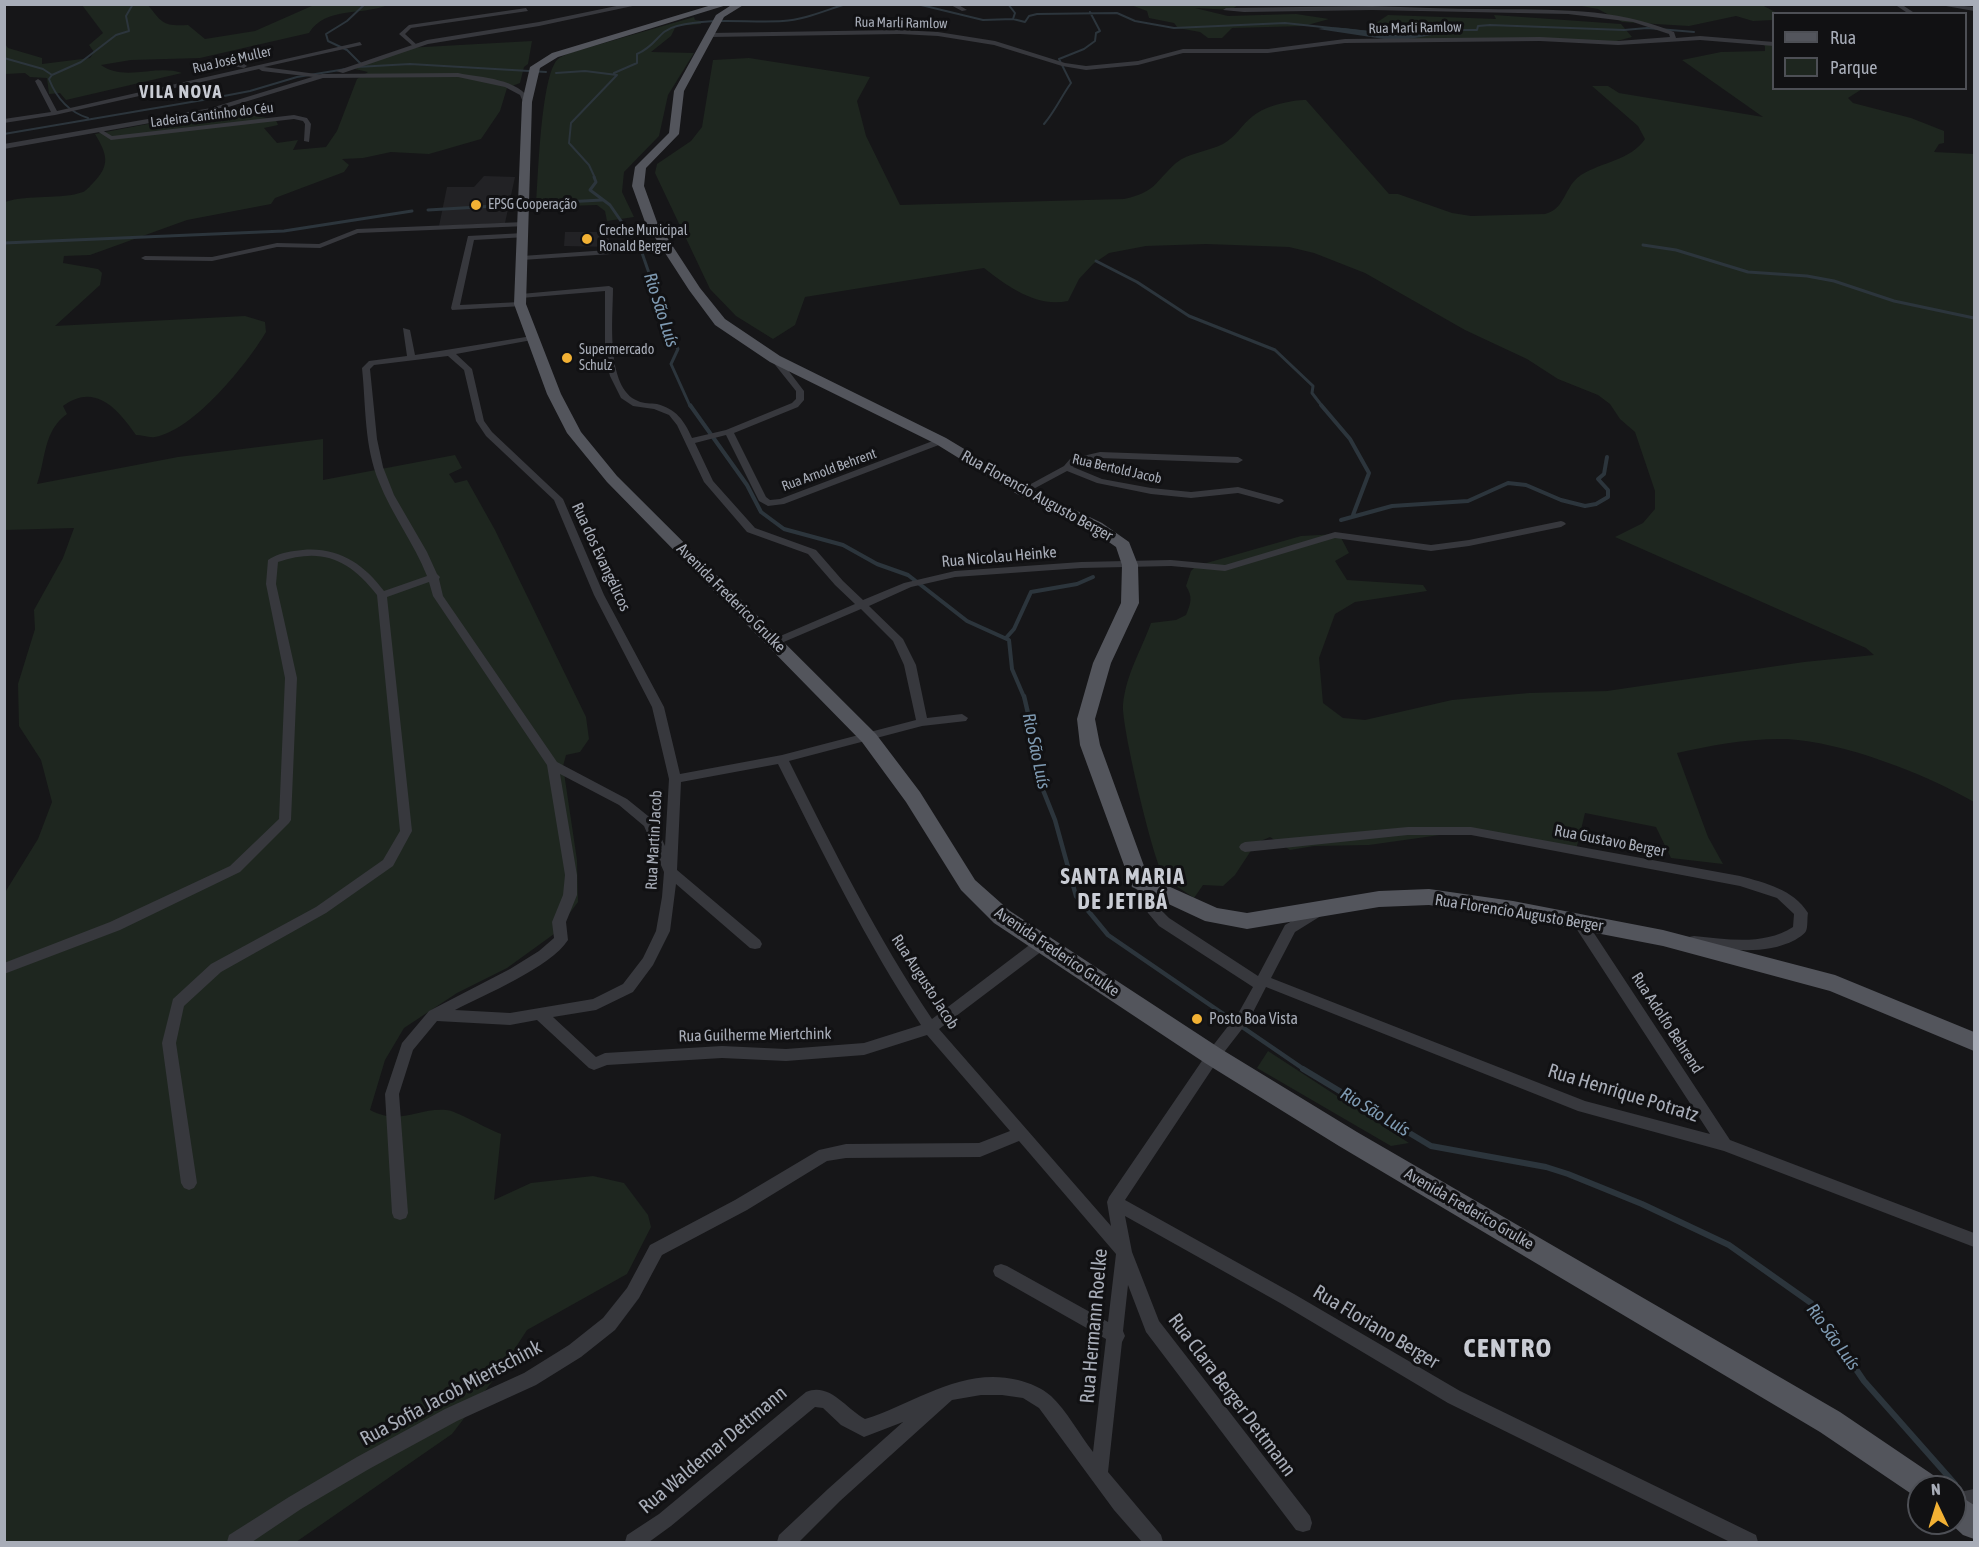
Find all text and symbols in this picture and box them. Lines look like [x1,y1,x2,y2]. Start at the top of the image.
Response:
legend [1772,12,1967,90]
street label: Rua Marli Ramlow [854,14,948,32]
street label: Rua Marli Ramlow [1368,19,1462,37]
text: Rua [1830,27,1856,48]
street label: Rua José Muller [191,43,273,77]
text: Parque [1830,57,1878,78]
district label: VILA NOVA [139,81,223,103]
street label: Ladeira Cantinho do Céu [149,99,275,131]
place label: EPSG Cooperação [488,197,577,213]
marker: EPSG Cooperação [469,198,483,212]
place label: Creche Municipal Ronald Berger [599,223,687,256]
marker: Creche Municipal Ronald Berger [580,232,594,246]
water label: Rio São Luís [639,270,683,350]
place label: Supermercado Schulz [579,342,654,374]
marker: Supermercado Schulz [560,351,574,365]
street label: Rua Arnold Behrent [779,445,879,495]
street label: Rua Florencio Augusto Berger [958,446,1116,546]
street label: Rua Bertold Jacob [1071,451,1163,487]
street label: Rua dos Evangélicos [567,500,635,614]
street label: Avenida Frederico Grulke [673,540,789,656]
street label: Rua Nicolau Heinke [941,542,1057,572]
water label: Rio São Luís [1017,711,1055,791]
street label: Rua Martin Jacob [642,790,666,890]
street label: Rua Gustavo Berger [1553,821,1667,861]
district label: SANTA MARIA DE JETIBÁ [1061,864,1185,915]
street label: Rua Florencio Augusto Berger [1434,890,1604,936]
street label: Avenida Frederico Grulke [991,903,1123,1001]
street label: Rua Augusto Jacob [887,931,963,1033]
street label: Rua Adolfo Behrend [1627,969,1707,1077]
place label: Posto Boa Vista [1209,1009,1298,1029]
marker: Posto Boa Vista [1190,1012,1204,1026]
street label: Rua Guilherme Miertchink [678,1024,832,1046]
street label: Rua Henrique Potratz [1545,1059,1701,1127]
water label: Rio São Luís [1336,1083,1414,1141]
street label: Avenida Frederico Grulke [1401,1164,1537,1254]
street label: Rua Hermann Roelke [1075,1248,1113,1404]
street label: Rua Floriano Berger [1309,1280,1443,1374]
water label: Rio São Luís [1802,1299,1864,1375]
street label: Rua Clara Berger Dettmann [1163,1309,1301,1481]
district label: CENTRO [1463,1332,1553,1364]
street label: Rua Sofia Jacob Miertschink [356,1335,546,1451]
street label: Rua Waldemar Dettmann [634,1381,792,1519]
north arrow [1907,1475,1967,1535]
text: N [1931,1480,1941,1498]

